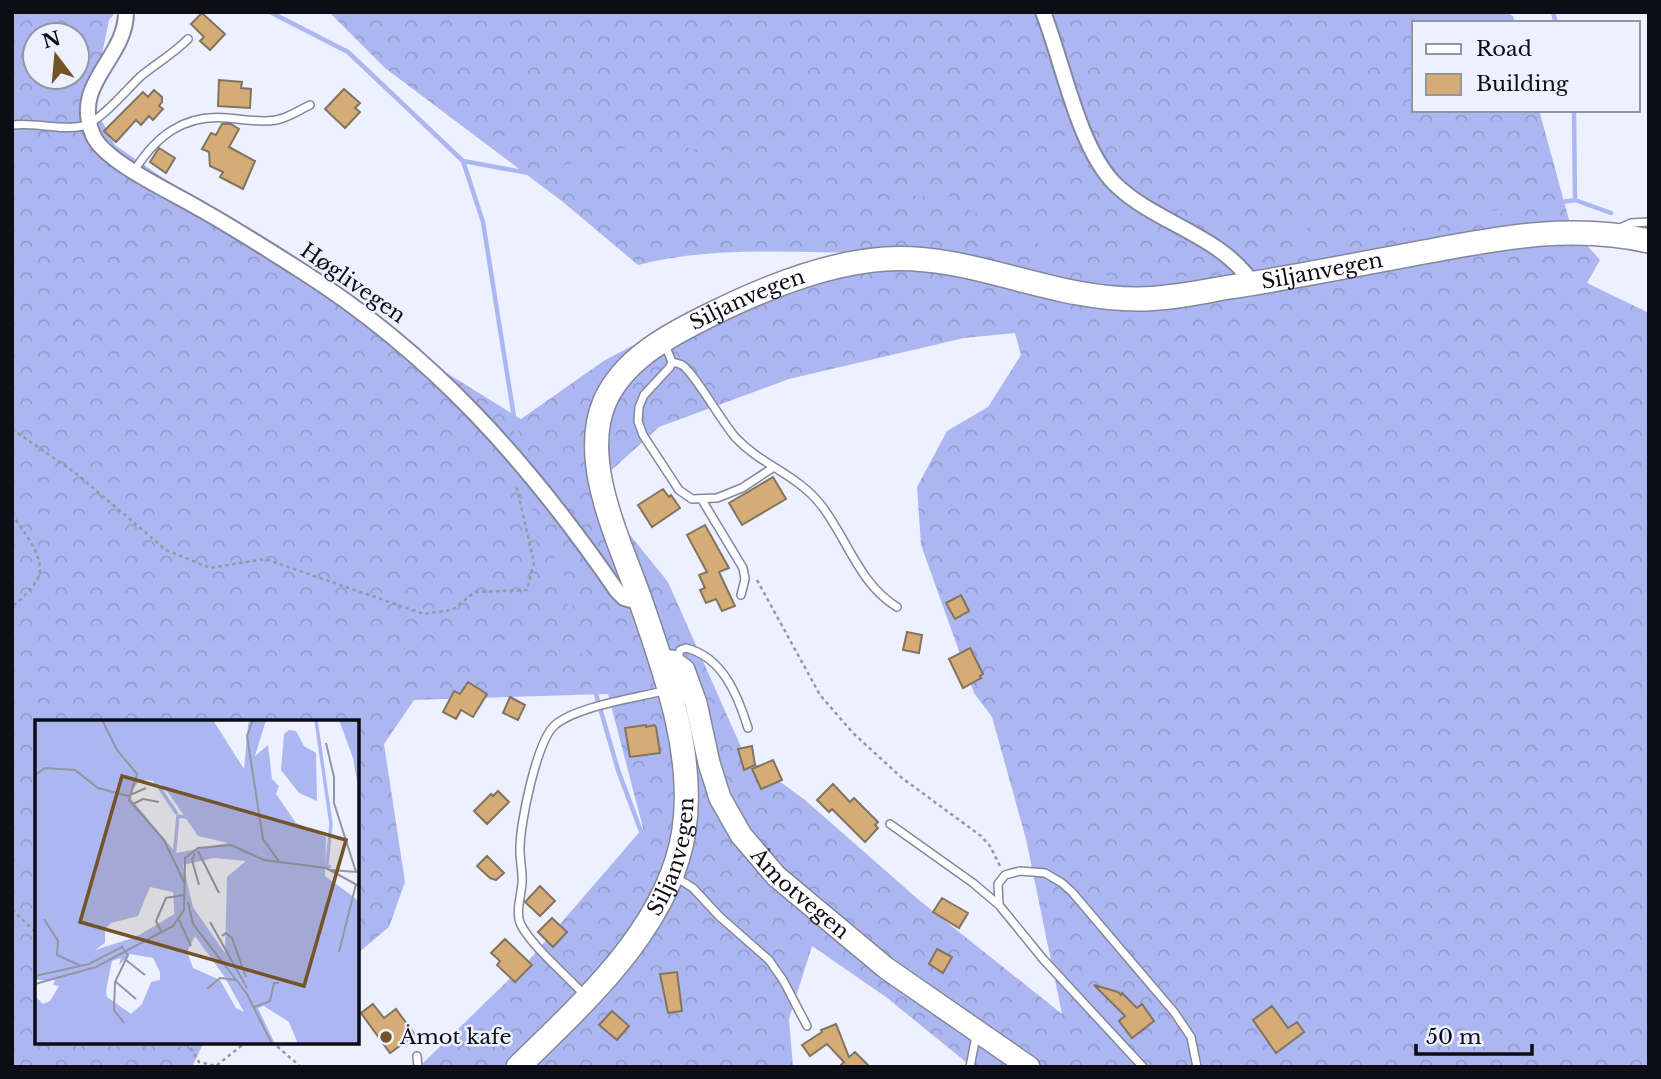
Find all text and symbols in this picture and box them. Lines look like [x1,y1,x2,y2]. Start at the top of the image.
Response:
north arrow [21,21,91,91]
legend [1412,21,1640,112]
text: N [40,27,63,54]
text: Road [1476,36,1532,62]
text: Building [1476,71,1569,97]
street label: Høglivegen [295,237,411,329]
street label: Siljanvegen [1259,247,1385,295]
street label: Siljanvegen [685,263,808,336]
inset map [35,720,359,1044]
street label: Siljanvegen [642,797,699,920]
street label: Åmotvegen [744,842,854,945]
scale bar [1416,1012,1532,1056]
place label: Åmot kafe [399,1024,511,1050]
text: 50 m [1426,1024,1482,1050]
marker: Åmot kafe [378,1029,394,1045]

